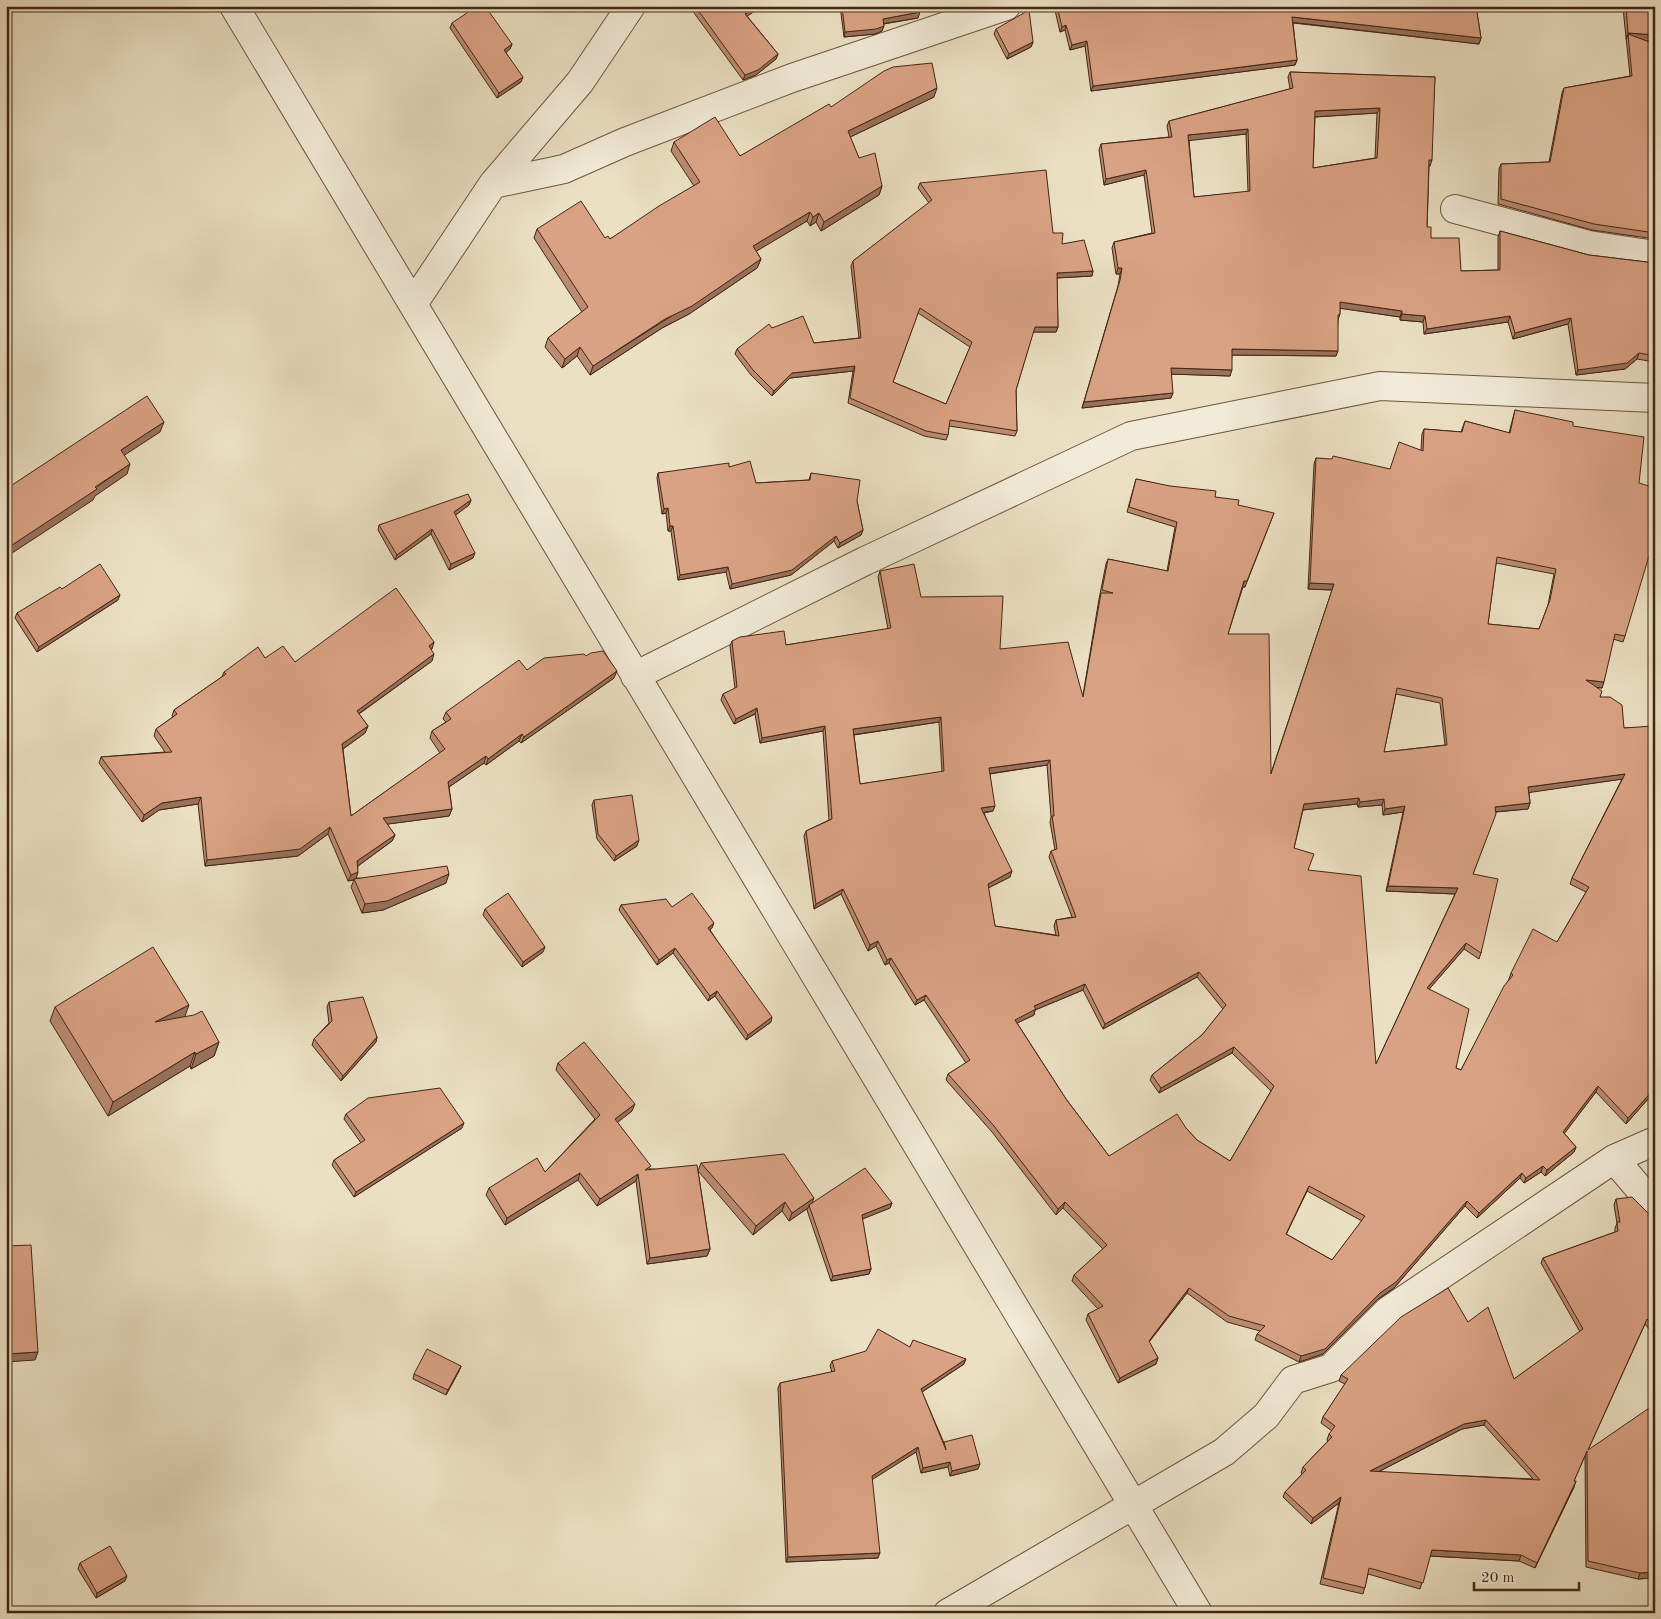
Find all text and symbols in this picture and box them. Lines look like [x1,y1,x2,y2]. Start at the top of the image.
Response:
scale bar [1474,1559,1578,1591]
text: 20 m [1481,1571,1515,1586]

